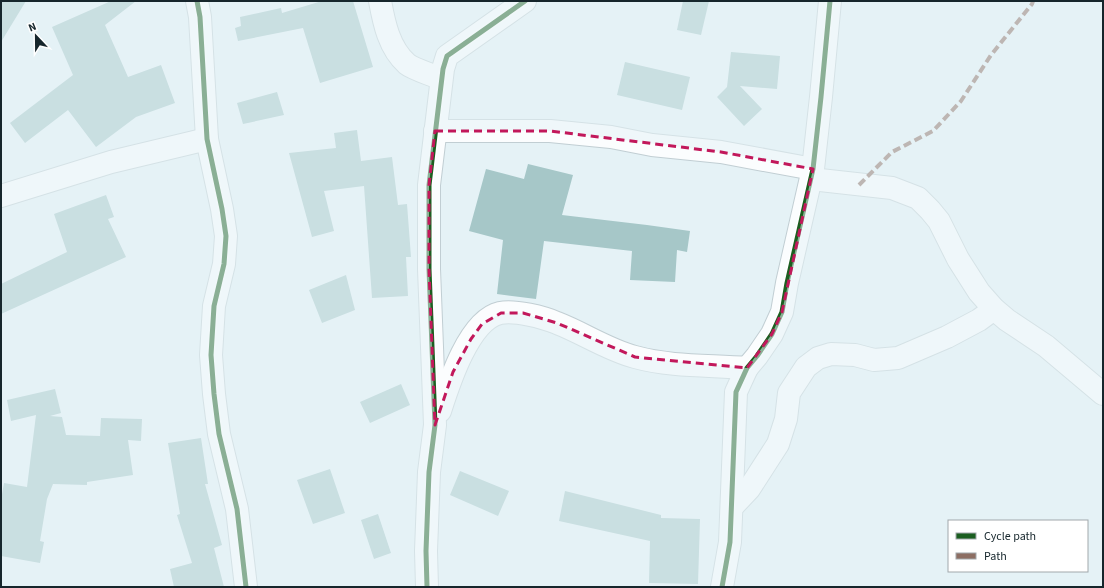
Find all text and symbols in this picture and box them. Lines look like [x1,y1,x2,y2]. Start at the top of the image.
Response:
north arrow [16,16,56,56]
text: N [26,19,39,36]
legend [948,520,1088,572]
text: Cycle path [984,528,1036,545]
text: Path [984,548,1007,565]

